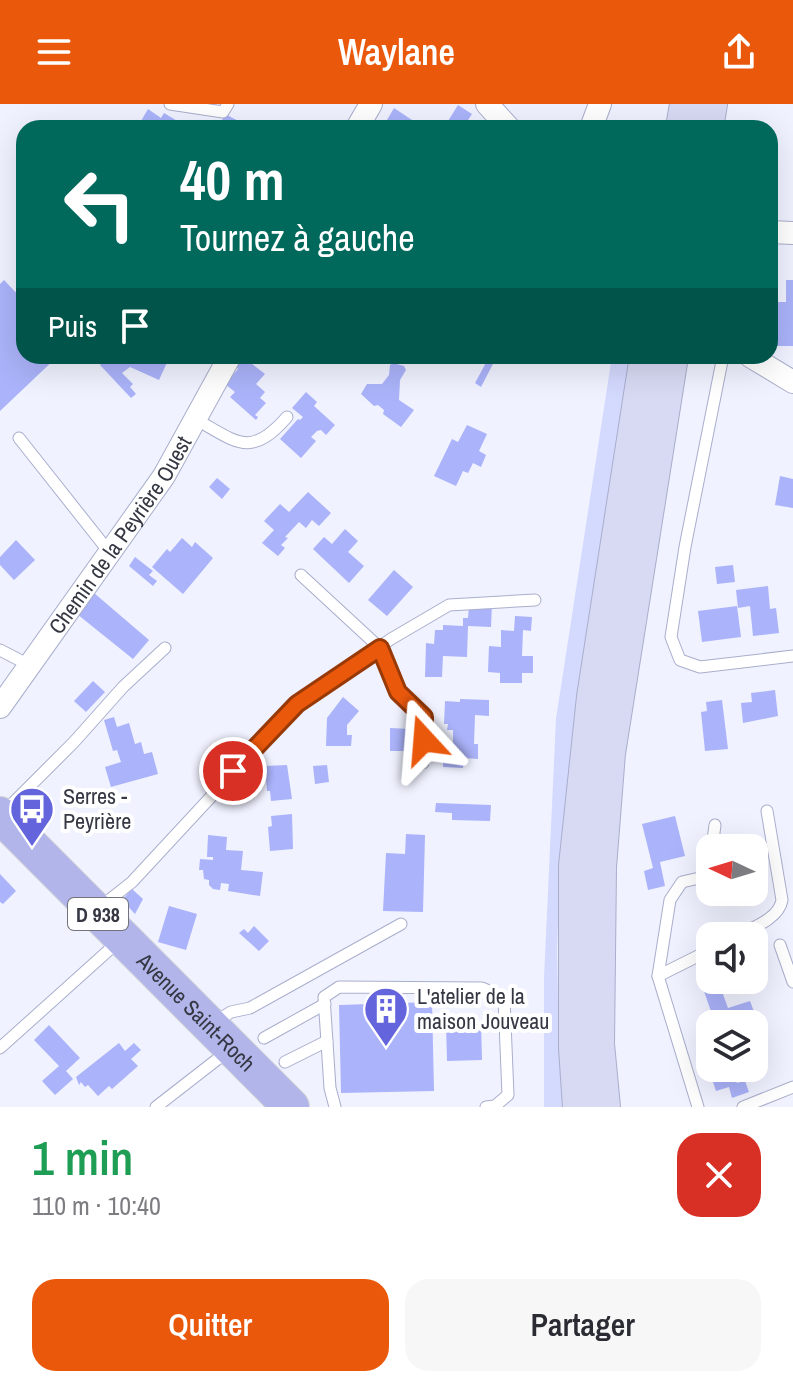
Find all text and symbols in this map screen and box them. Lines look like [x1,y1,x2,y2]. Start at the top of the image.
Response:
text: Waylane [338,28,455,76]
icon: menu [32,30,76,74]
icon: share [717,30,761,74]
text: 40 m [180,142,285,217]
icon: left [48,152,152,256]
text: Tournez à gauche [180,214,415,262]
icon: arrive [113,304,157,348]
text: Puis [48,306,97,346]
street label: Chemin de la Peyrière Ouest [42,430,198,640]
position arrow [382,698,466,782]
pin [199,737,267,805]
icon: arrive [211,749,255,793]
place label: Serres - Peyrière [63,781,131,836]
bus stop icon: Serres - Peyrière [8,785,56,848]
north arrow [696,834,768,906]
map controls [696,834,768,1082]
road number: D 938 [68,898,128,930]
button: sound [696,922,768,994]
street label: Avenue Saint-Roch [130,945,262,1078]
place label: L'atelier de la maison Jouveau [417,981,549,1036]
building icon: L'atelier de la maison Jouveau [362,985,410,1048]
button: layers [696,1010,768,1082]
text: 1 min [32,1125,133,1190]
button: close [677,1133,761,1217]
text: 110 m · 10:40 [32,1188,161,1223]
button: Quitter [32,1279,389,1371]
button: Partager [405,1279,761,1371]

